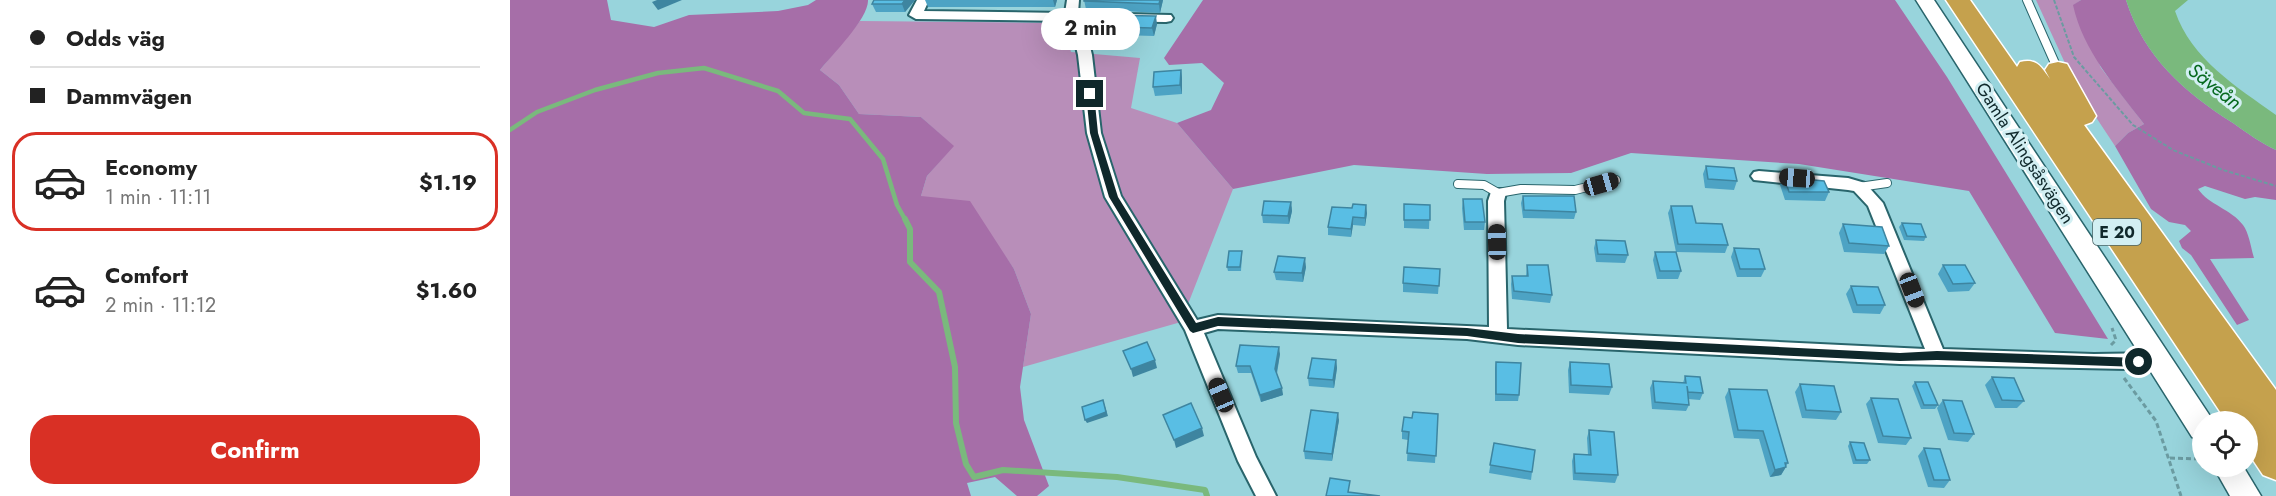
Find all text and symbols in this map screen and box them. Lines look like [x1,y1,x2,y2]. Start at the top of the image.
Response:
callout: 2 min [1040,7,1140,49]
text: 2 min [1064,14,1117,43]
text: Odds väg [66,22,165,54]
water label: Säveån [2182,56,2248,117]
street label: Gamla Alingsåsvägen [1969,77,2081,229]
text: Dammvägen [66,80,192,112]
route end [1076,80,1103,107]
text: Economy [105,151,197,183]
icon: car [33,155,87,209]
text: $1.19 [419,166,477,198]
car [1778,168,1816,188]
car [1581,170,1621,198]
text: 1 min · 11:11 [105,183,211,212]
road number: E 20 [2093,219,2141,245]
car [1488,224,1506,260]
text: Comfort [105,259,188,291]
icon: car [33,263,87,317]
car [1897,270,1927,310]
text: $1.60 [416,274,477,306]
text: 2 min · 11:12 [105,291,216,320]
route start [2125,348,2152,375]
car [1206,375,1236,415]
map controls [2192,411,2258,477]
button: locate [2192,411,2258,477]
button: Confirm [30,415,480,484]

